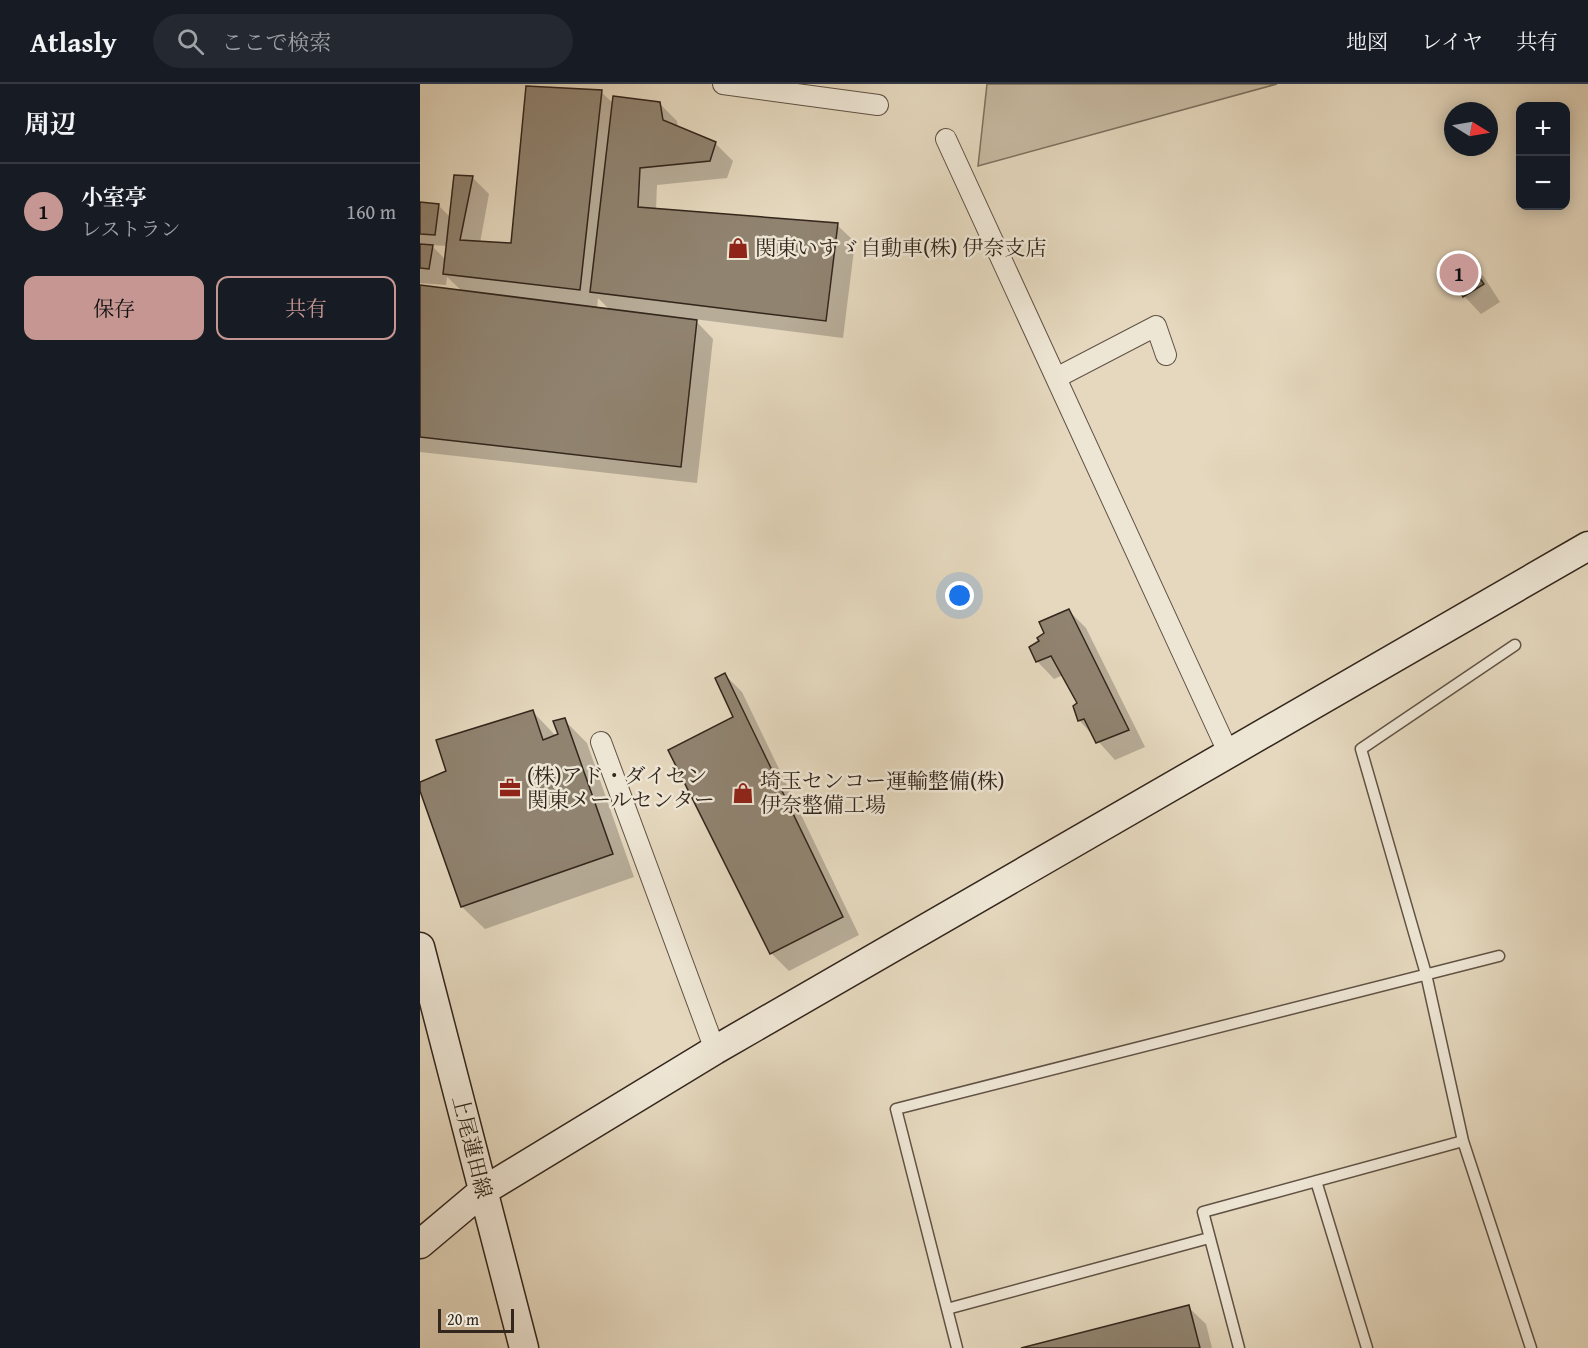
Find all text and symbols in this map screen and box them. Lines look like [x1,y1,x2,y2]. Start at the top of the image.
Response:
search box [153,14,573,68]
text: Atlasly [30,21,117,62]
icon: search [174,25,207,58]
text: ここで検索 [222,26,332,58]
text: 地図 [1346,26,1388,57]
text: レイヤ [1421,26,1483,57]
text: 共有 [1516,26,1558,57]
north arrow [1444,102,1498,156]
map controls [1516,102,1570,210]
button: + [1516,102,1570,156]
text: 周辺 [24,104,76,143]
button: − [1516,156,1570,210]
text: 小室亭 [81,181,147,213]
text: 1 [38,197,49,226]
text: 160 m [346,197,396,226]
text: レストラン [81,214,180,243]
place label: 関東いすゞ自動車(株) 伊奈支店 [755,232,1046,263]
shop icon: 関東いすゞ自動車(株) 伊奈支店 [726,236,750,260]
pin: 1 [1440,250,1478,296]
button: 保存 [24,276,204,340]
button: 共有 [216,276,396,340]
your location [945,581,974,610]
place label: (株)アド・ダイセン 関東メールセンター [527,760,715,815]
place label: 埼玉センコー運輸整備(株) 伊奈整備工場 [760,765,1005,820]
office icon: (株)アド・ダイセン 関東メールセンター [498,776,522,800]
shop icon: 埼玉センコー運輸整備(株) 伊奈整備工場 [731,781,755,805]
street label: 上尾蓮田線 [445,1092,500,1202]
scale bar [438,1306,514,1334]
text: 20 m [447,1307,479,1331]

